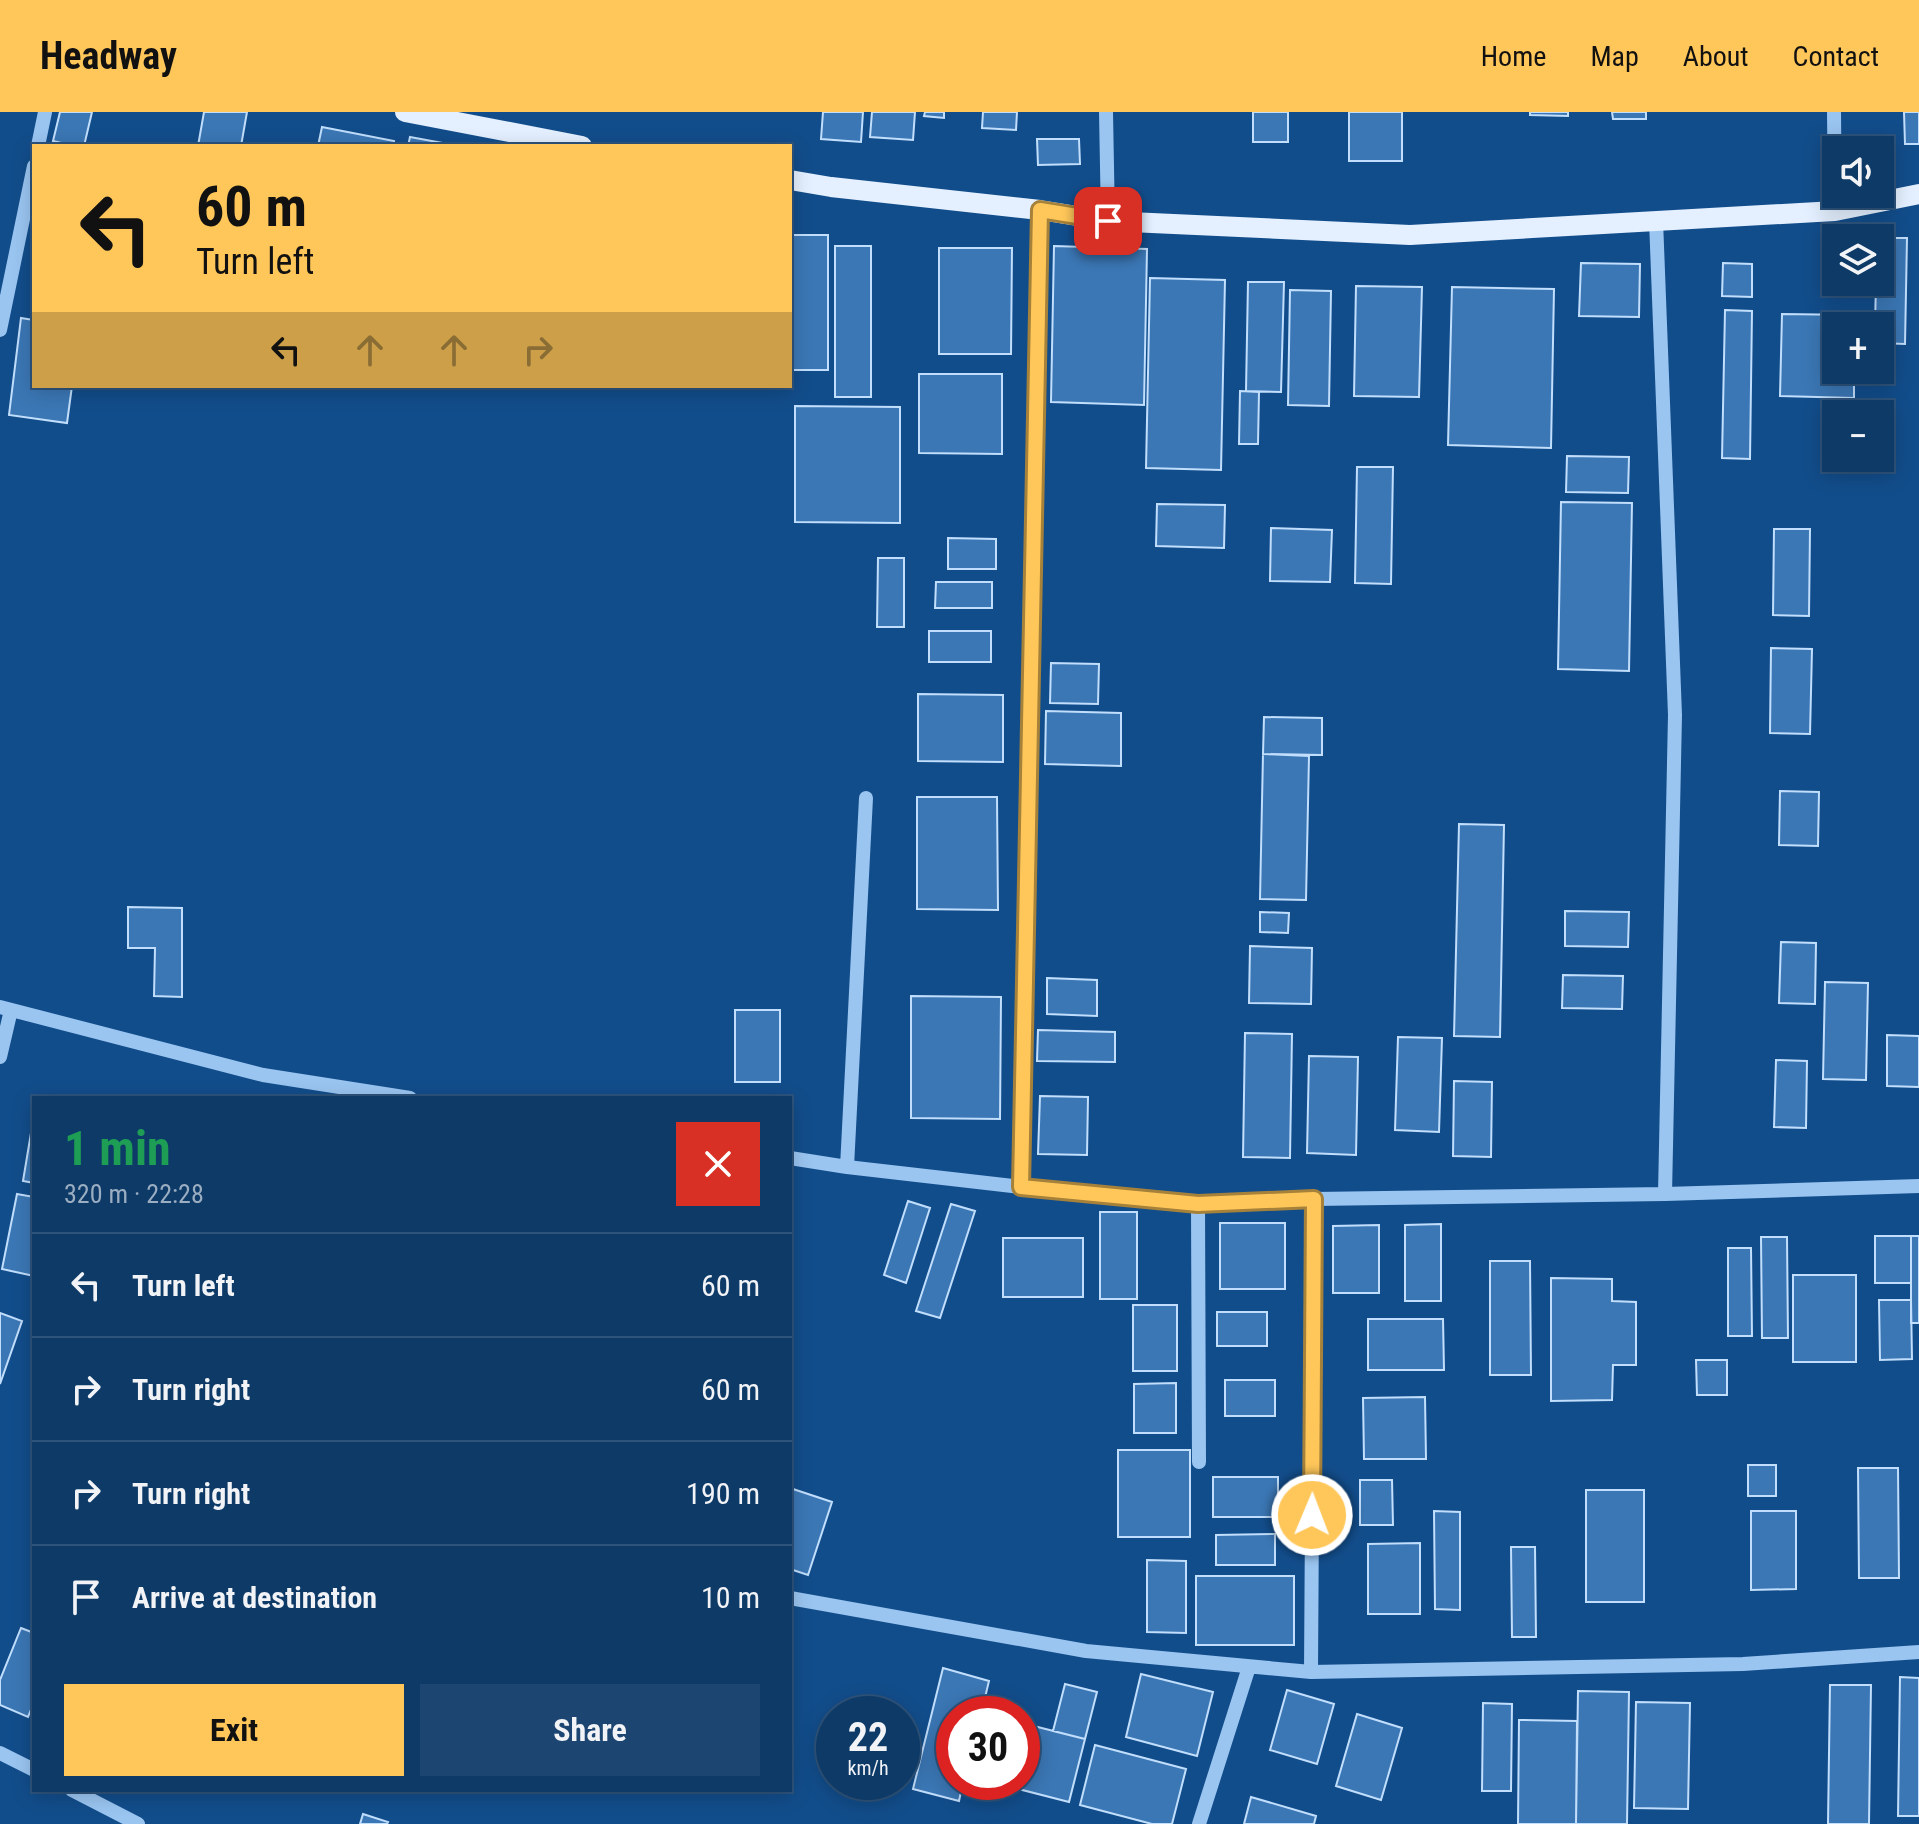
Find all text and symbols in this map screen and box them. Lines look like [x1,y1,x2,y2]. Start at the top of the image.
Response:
text: Headway [40,34,177,78]
text: Home [1481,40,1546,73]
text: Map [1590,40,1639,73]
text: About [1683,40,1749,73]
text: Contact [1793,40,1879,73]
map controls [1822,136,1894,472]
button: sound [1822,136,1894,208]
text: 60 m [196,174,307,240]
icon: left [64,176,168,280]
pin [1074,187,1142,255]
icon: arrive [1086,199,1130,243]
button: layers [1822,224,1894,296]
text: Turn left [196,241,314,283]
button: + [1822,312,1894,384]
icon: left [264,328,308,372]
icon: ahead [348,328,392,372]
icon: ahead [432,328,476,372]
icon: right [516,328,560,372]
button: − [1822,400,1894,472]
text: 1 min [64,1120,171,1177]
button: close [676,1122,760,1206]
text: 320 m · 22:28 [64,1179,204,1209]
icon: left [64,1263,108,1307]
text: Turn left [132,1268,235,1303]
text: 60 m [701,1268,760,1303]
icon: right [64,1367,108,1411]
text: Turn right [132,1372,250,1407]
text: 60 m [701,1372,760,1407]
icon: right [64,1471,108,1515]
position arrow [1270,1473,1354,1557]
text: Turn right [132,1476,250,1511]
text: 190 m [686,1476,760,1511]
icon: arrive [64,1575,108,1619]
text: Arrive at destination [132,1580,377,1615]
text: 10 m [701,1580,760,1615]
button: Exit [64,1684,404,1776]
button: Share [420,1684,760,1776]
speed limit sign: 30 [936,1696,1040,1800]
text: 22 [848,1714,888,1761]
text: km/h [847,1756,889,1780]

